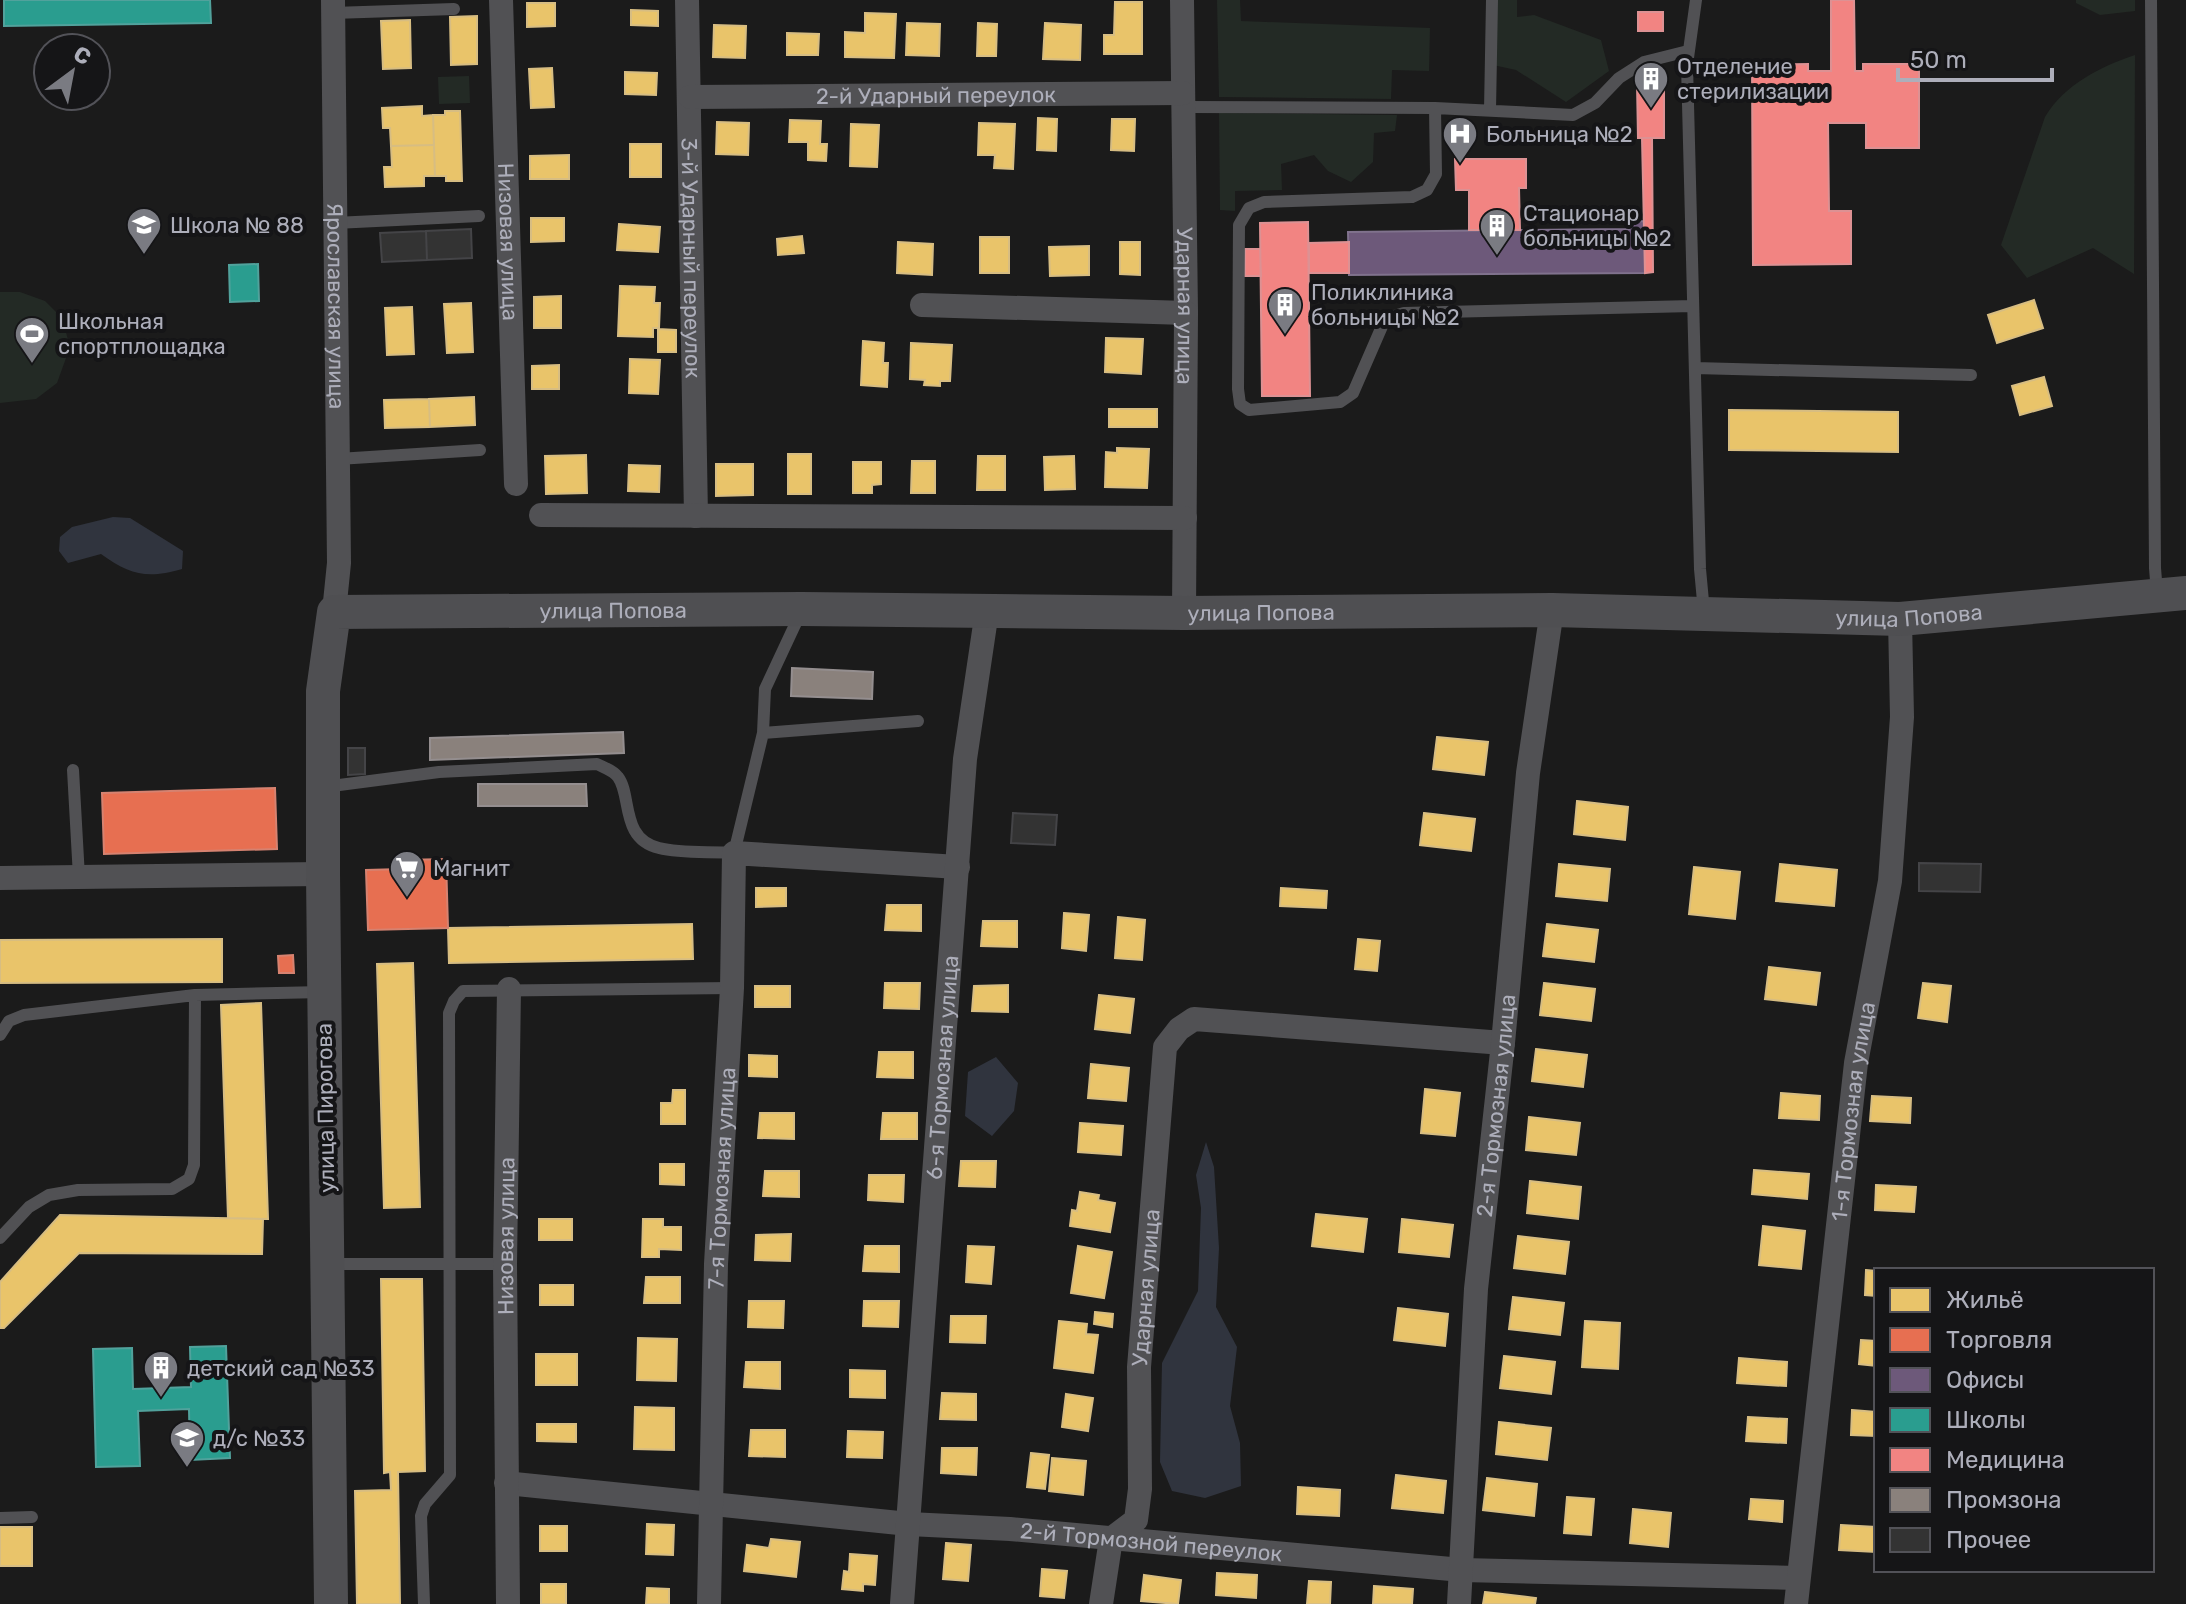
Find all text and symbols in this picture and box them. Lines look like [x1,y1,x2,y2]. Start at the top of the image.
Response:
north arrow [32,32,112,112]
scale bar [1898,32,2052,82]
text: С [69,40,96,71]
text: 50 m [1910,46,1967,74]
place label: Отделение стерилизации [1677,53,1829,105]
building icon: Отделение стерилизации [1632,60,1670,110]
street label: 2-й Ударный переулок [816,81,1056,110]
hospital icon: Больница №2 [1441,115,1479,165]
place label: Больница №2 [1486,121,1633,148]
street label: 3-й Ударный переулок [675,137,707,379]
street label: Низовая улица [492,162,524,321]
place label: Стационар больницы №2 [1523,200,1672,252]
street label: Ярославская улица [321,203,350,409]
school or university icon: Школа № 88 [125,206,163,256]
building icon: Стационар больницы №2 [1478,207,1516,257]
place label: Школа № 88 [170,212,304,239]
street label: Ударная улица [1171,227,1199,385]
place label: Поликлиника больницы №2 [1311,279,1460,331]
building icon: Поликлиника больницы №2 [1266,286,1304,336]
place label: Школьная спортплощадка [58,308,226,360]
sports icon: Школьная спортплощадка [13,315,51,365]
street label: улица Попова [539,597,687,625]
street label: улица Попова [1187,599,1335,627]
street label: улица Попова [1835,599,1984,633]
supermarket icon: Магнит [388,849,426,899]
place label: Магнит [433,855,510,882]
street label: 6-я Тормозная улица [921,954,964,1181]
street label: 2-я Тормозная улица [1471,993,1521,1219]
street label: 1-я Тормозная улица [1826,999,1881,1222]
street label: улица Пирогова [311,1023,340,1193]
street label: 7-я Тормозная улица [702,1067,741,1290]
street label: Низовая улица [492,1157,521,1315]
street label: Ударная улица [1126,1208,1166,1367]
legend [1874,1268,2154,1572]
text: Жильё [1946,1286,2024,1314]
text: Торговля [1946,1326,2052,1354]
building icon: детский сад №33 [142,1349,180,1399]
place label: детский сад №33 [187,1355,375,1382]
text: Офисы [1946,1366,2024,1394]
text: Школы [1946,1406,2026,1434]
school or university icon: д/с №33 [168,1419,206,1469]
place label: д/с №33 [213,1425,305,1452]
text: Медицина [1946,1446,2065,1474]
text: Промзона [1946,1486,2062,1514]
street label: 2-й Тормозной переулок [1019,1517,1284,1568]
text: Прочее [1946,1526,2031,1554]

